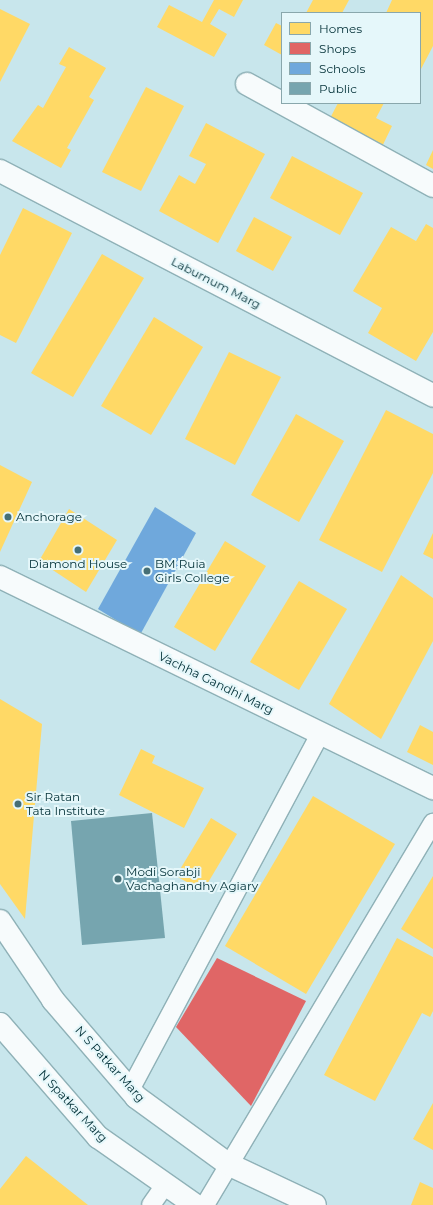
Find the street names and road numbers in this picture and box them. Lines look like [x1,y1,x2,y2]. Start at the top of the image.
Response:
street label: Laburnum Marg [169,254,263,312]
street label: Vachha Gandhi Marg [156,649,276,717]
street label: N S Patkar Marg [72,1023,148,1105]
street label: N Spatkar Marg [36,1067,110,1145]

